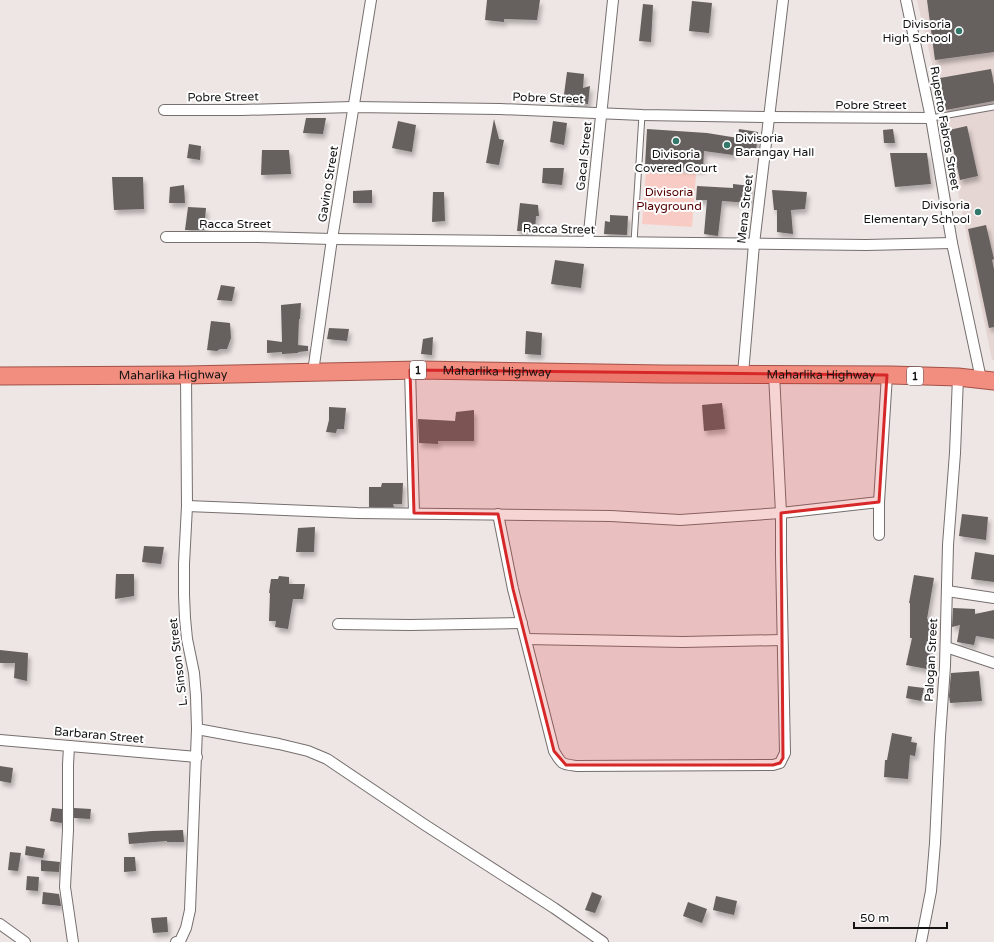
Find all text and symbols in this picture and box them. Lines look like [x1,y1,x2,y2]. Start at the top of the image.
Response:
place label: Divisoria High School [882,17,951,45]
marker: Divisoria High School [954,26,964,36]
street label: Ruperto Fabros Street [927,65,963,191]
street label: Pobre Street [187,89,259,105]
street label: Pobre Street [512,90,584,106]
street label: Pobre Street [835,98,907,112]
street label: Gacal Street [573,120,595,191]
place label: Divisoria Barangay Hall [735,131,814,159]
marker: Divisoria Covered Court [671,136,681,146]
marker: Divisoria Barangay Hall [722,140,732,150]
street label: Gavino Street [315,144,341,223]
place label: Divisoria Covered Court [635,147,718,175]
street label: Mena Street [734,173,756,244]
park label: Divisoria Playground [636,185,702,213]
place label: Divisoria Elementary School [863,198,970,226]
marker: Divisoria Elementary School [973,207,983,217]
street label: Racca Street [199,217,272,231]
street label: Racca Street [523,221,596,237]
road number: 1 [410,361,426,379]
street label: Maharlika Highway [443,363,552,379]
street label: Maharlika Highway [119,367,228,382]
street label: Maharlika Highway [767,367,876,382]
road number: 1 [907,367,923,385]
street label: L. Sinson Street [166,617,190,707]
street label: Palogan Street [922,617,940,702]
street label: Barbaran Street [54,724,145,746]
scale bar [854,904,947,930]
text: 50 m [860,911,889,925]

